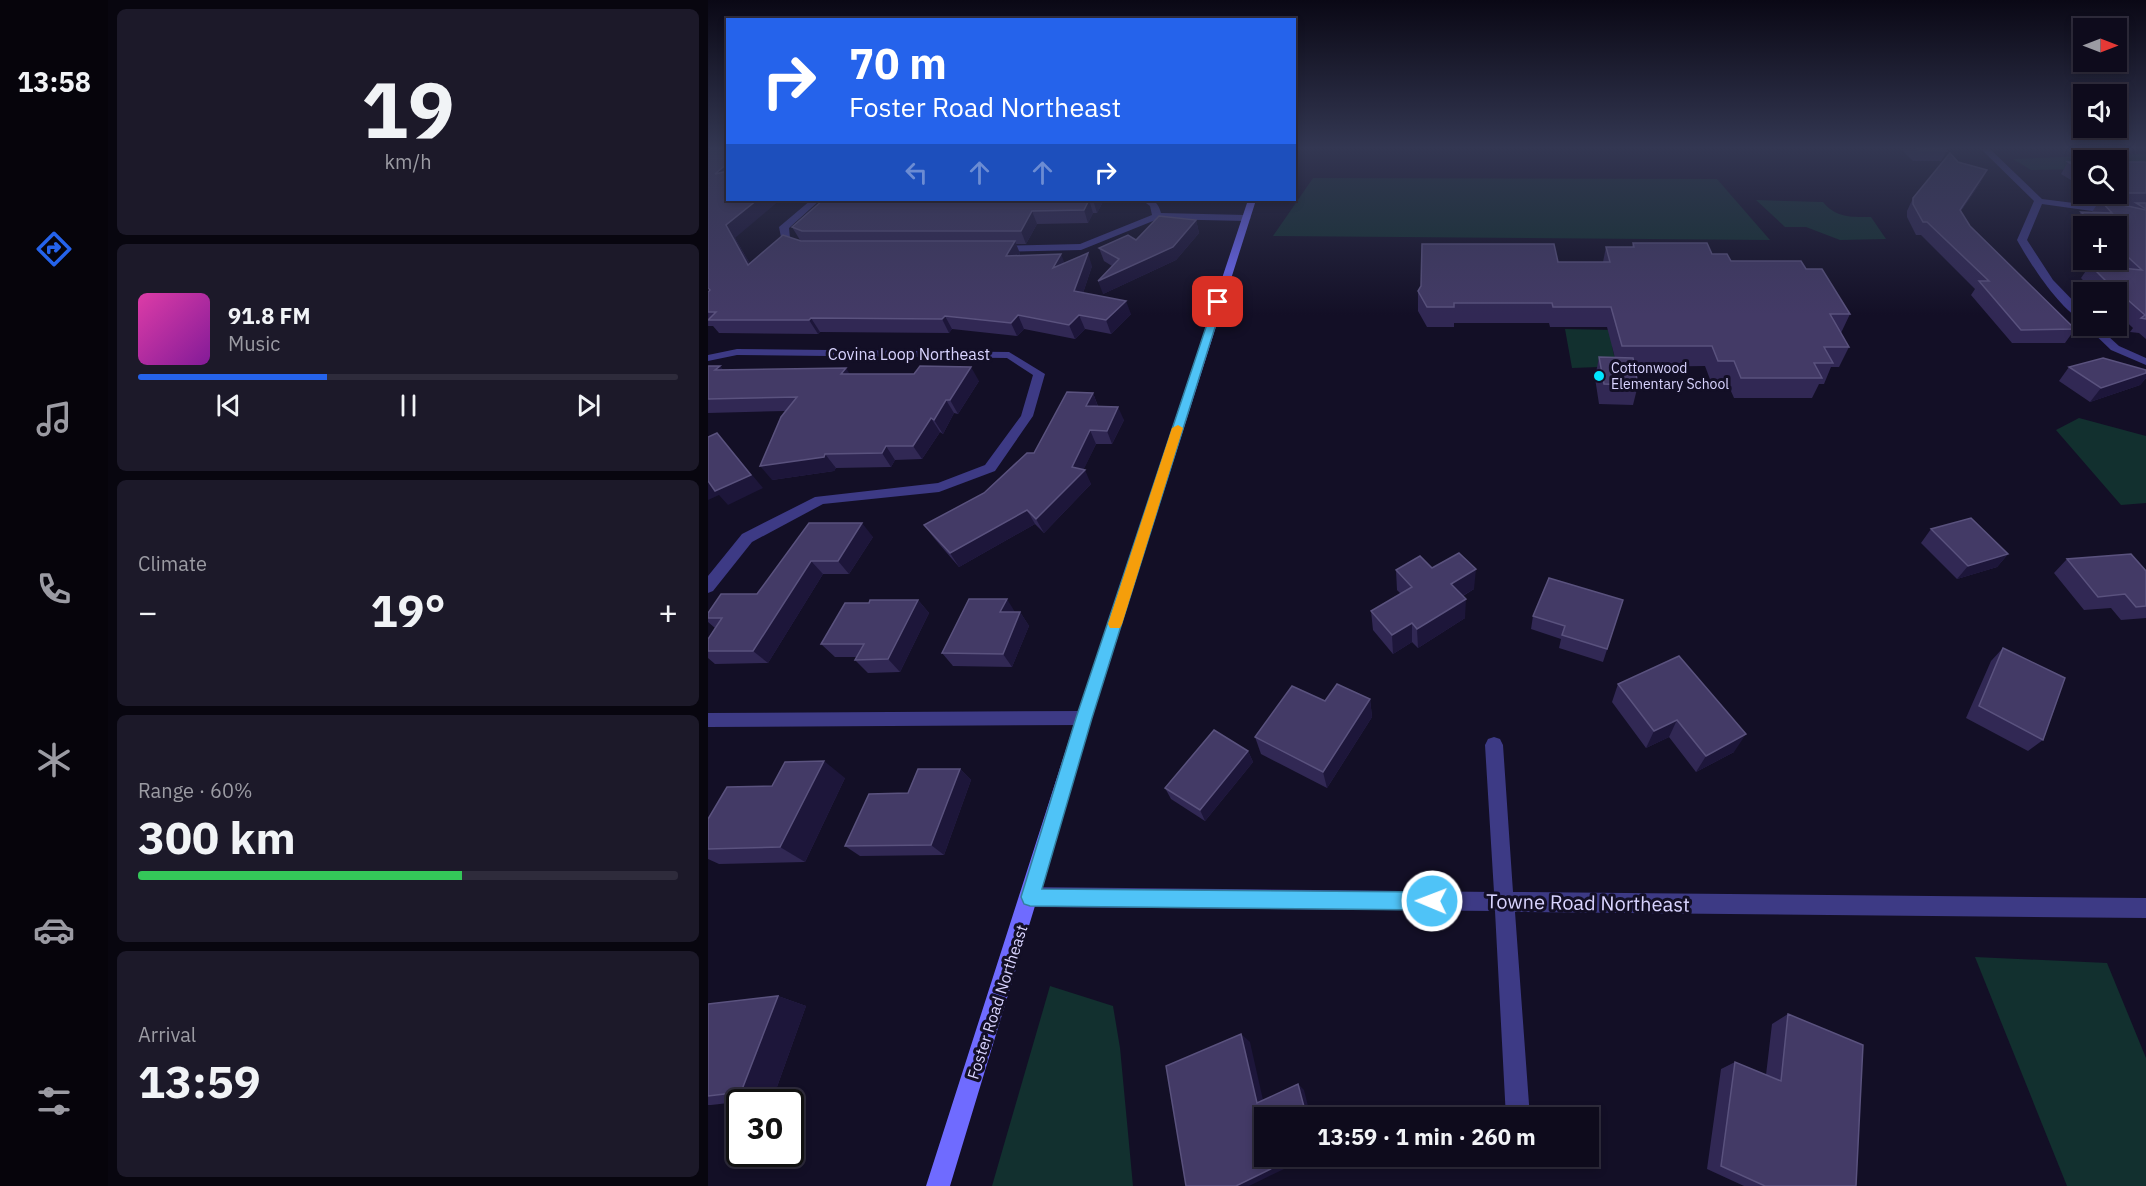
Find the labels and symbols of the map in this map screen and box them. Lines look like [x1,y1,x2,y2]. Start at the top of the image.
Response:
north arrow [2073,18,2127,72]
pin [1192,276,1243,327]
street label: Covina Loop Northeast [828,344,990,364]
place label: Cottonwood Elementary School [1611,359,1729,393]
marker: Cottonwood Elementary School [1592,369,1606,383]
position arrow [1400,869,1464,933]
street label: Towne Road Northeast [1486,887,1690,918]
street label: Foster Road Northeast [963,922,1031,1082]
speed limit sign: 30 [726,1089,804,1167]

